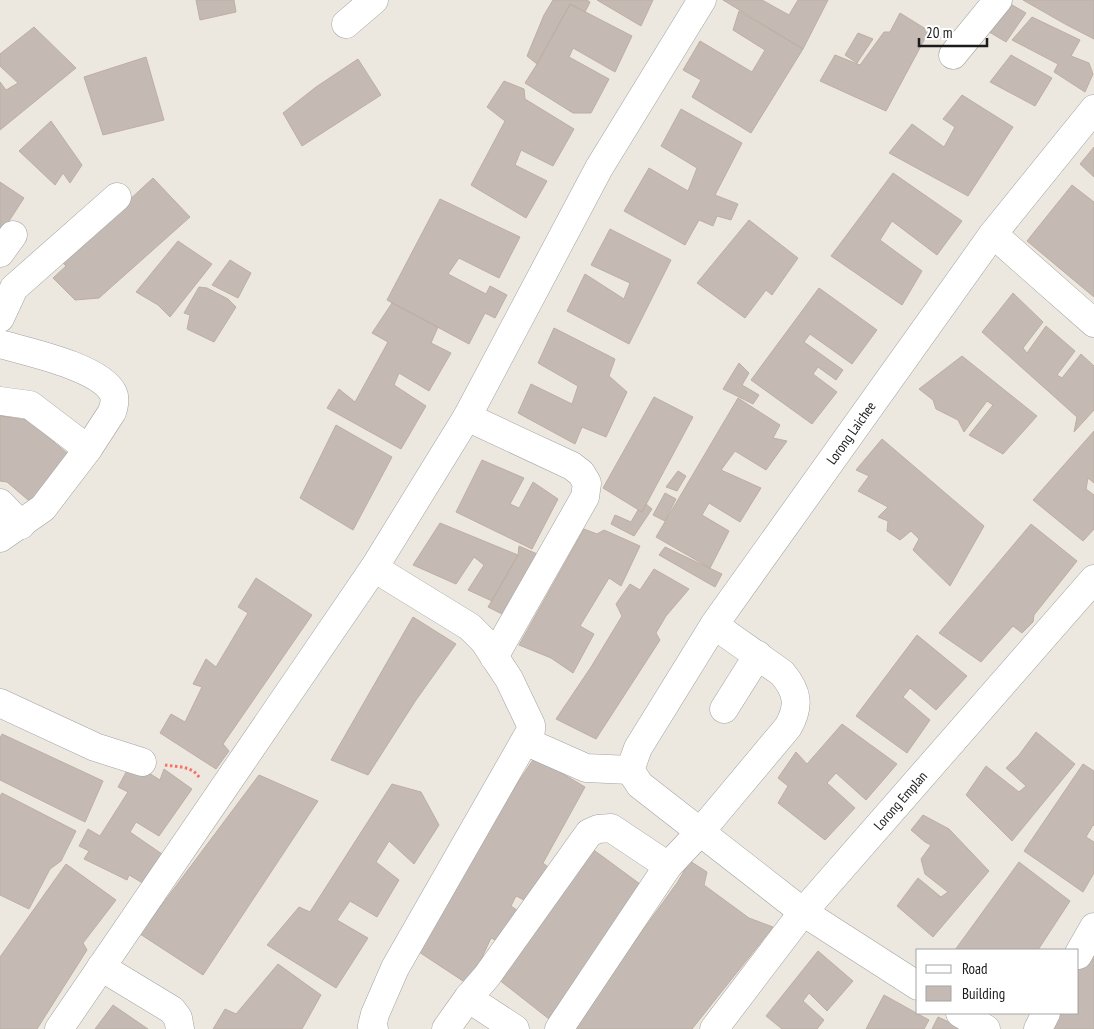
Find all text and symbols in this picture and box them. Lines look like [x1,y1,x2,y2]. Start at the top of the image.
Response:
scale bar [919,15,986,47]
text: 20 m [926,23,952,42]
street label: Lorong Laichee [822,398,880,468]
street label: Lorong Emplan [870,767,931,834]
legend [916,949,1079,1014]
text: Road [962,959,988,978]
text: Building [962,984,1005,1003]

